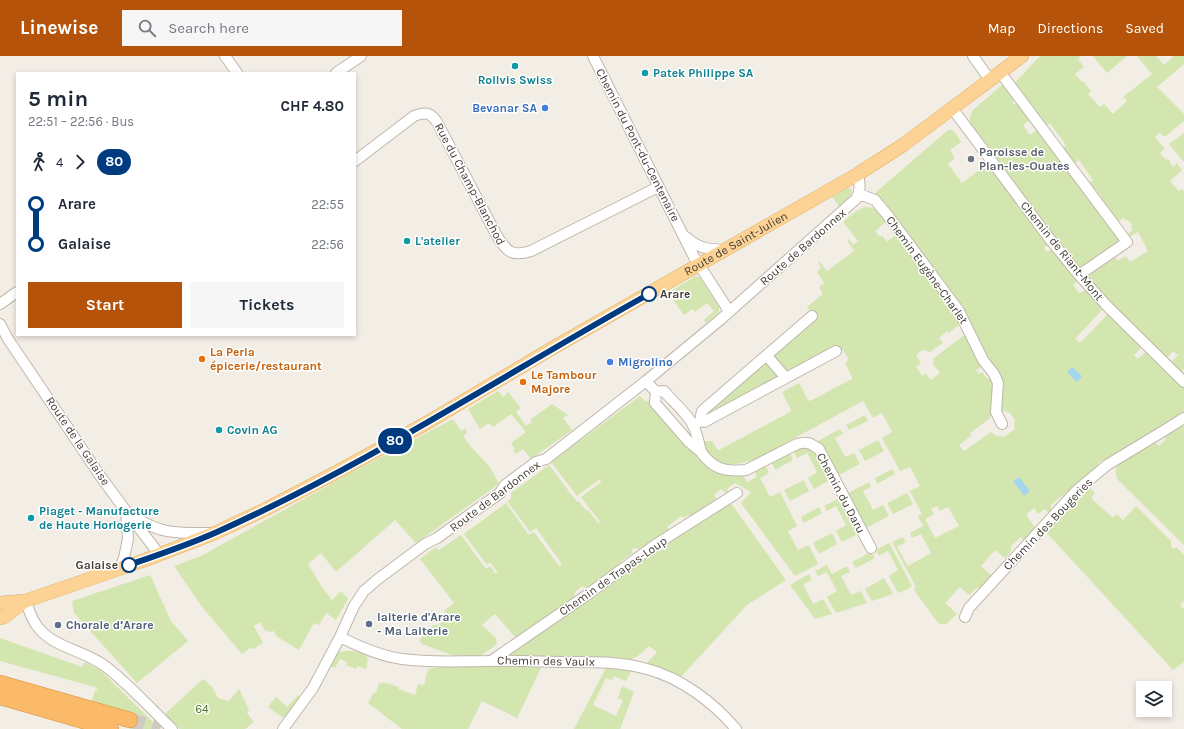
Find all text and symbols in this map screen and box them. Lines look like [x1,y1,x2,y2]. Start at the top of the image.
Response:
search box [122,10,402,46]
text: Linewise [20,17,98,39]
icon: search [136,17,158,39]
text: Search here [168,19,249,37]
text: Map [988,20,1016,37]
text: Directions [1038,20,1103,37]
text: Saved [1125,20,1164,37]
marker: Rollvis Swiss [510,61,520,71]
street label: Chemin du Pont-du-Centenaire [593,66,683,224]
place label: Patek Philippe SA [653,66,754,80]
marker: Patek Philippe SA [640,68,650,78]
place label: Rollvis Swiss [478,73,552,87]
text: 5 min [28,86,88,112]
text: CHF 4.80 [281,97,344,115]
place label: Bevanar SA [472,101,537,115]
marker: Bevanar SA [540,103,550,113]
text: 22:51 – 22:56 · Bus [28,114,134,129]
street label: Rue du Champ-Blanchod [432,121,508,247]
place label: Paroisse de Plan-les-Ouates [979,145,1070,173]
icon: walk [28,151,50,173]
icon: forward [69,151,91,173]
text: 80 [105,153,123,170]
marker: Paroisse de Plan-les-Ouates [966,154,976,164]
text: 4 [56,155,63,170]
text: Arare [58,195,96,213]
text: 22:55 [311,197,344,212]
street label: Chemin de Riant-Mont [1018,199,1107,304]
street label: Route de Bardonnex [757,206,849,288]
street label: Route de Saint-Julien [682,209,790,279]
street label: Chemin Eugène-Charlet [883,213,971,327]
place label: L'atelier [415,234,460,248]
text: Galaise [58,235,111,253]
marker: L'atelier [402,236,412,246]
text: 22:56 [311,237,344,252]
button: Start [28,282,182,328]
button: Tickets [190,282,344,328]
marker: Arare [641,286,657,302]
place label: Arare [660,287,690,301]
place label: La Perla épicerie/restaurant [210,345,322,373]
marker: La Perla épicerie/restaurant [197,354,207,364]
place label: Migrolino [618,355,673,369]
marker: Migrolino [605,357,615,367]
place label: Le Tambour Majore [531,368,597,396]
marker: Le Tambour Majore [518,377,528,387]
street label: Route de la Galaise [43,394,113,488]
place label: Covin AG [227,423,278,437]
marker: Covin AG [214,425,224,435]
line badge: 80 [377,428,413,454]
text: 80 [386,432,404,449]
street label: Chemin du Daru [814,450,868,536]
street label: Route de Bardonnex [447,457,543,535]
street label: Chemin des Bougeries [1000,475,1096,573]
place label: Piaget - Manufacture de Haute Horlogerie [39,504,159,532]
marker: Piaget - Manufacture de Haute Horlogerie [26,513,36,523]
street label: Chemin de Trapas-Loup [556,533,670,619]
marker: Galaise [121,557,137,573]
place label: Galaise [76,558,118,572]
place label: laiterie d'Arare - Ma Laiterie [377,610,461,638]
place label: Chorale d’Arare [66,618,154,632]
marker: laiterie d'Arare - Ma Laiterie [364,619,374,629]
marker: Chorale d’Arare [53,620,63,630]
street label: Chemin des Vaulx [497,653,595,669]
map controls [1136,681,1172,717]
button: layers [1136,681,1172,717]
park label: 64 [195,702,209,716]

